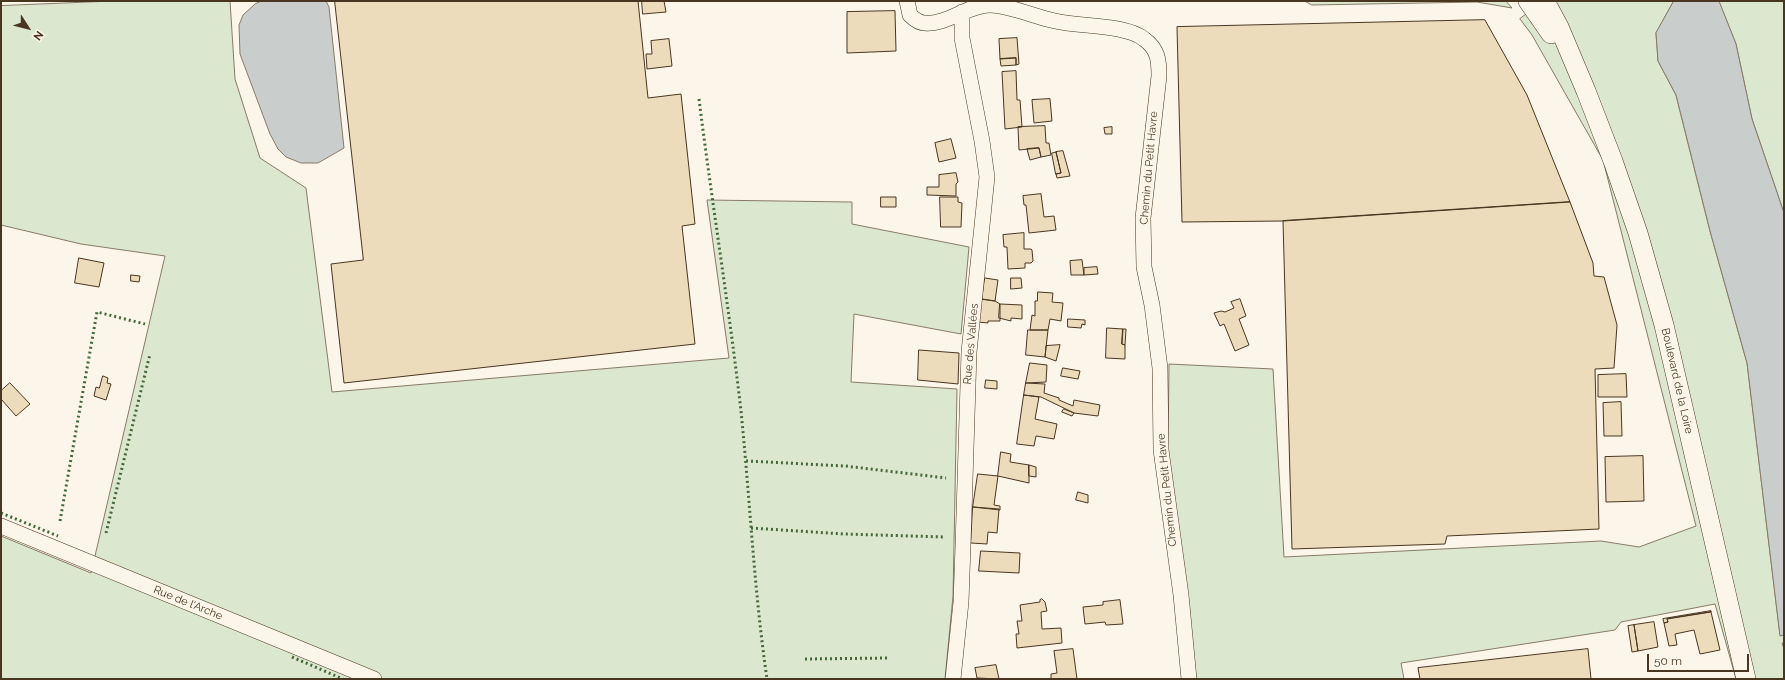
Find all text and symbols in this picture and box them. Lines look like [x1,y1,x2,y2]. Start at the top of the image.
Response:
north arrow [8,8,48,48]
text: N [30,28,46,43]
street label: Chemin du Petit Havre [1137,111,1161,225]
street label: Rue des Vallées [961,303,981,385]
street label: Boulevard de la Loire [1658,327,1696,435]
street label: Chemin du Petit Havre [1154,433,1180,547]
street label: Rue de l'Arche [152,583,224,623]
scale bar [1649,646,1751,672]
text: 50 m [1654,654,1682,668]

